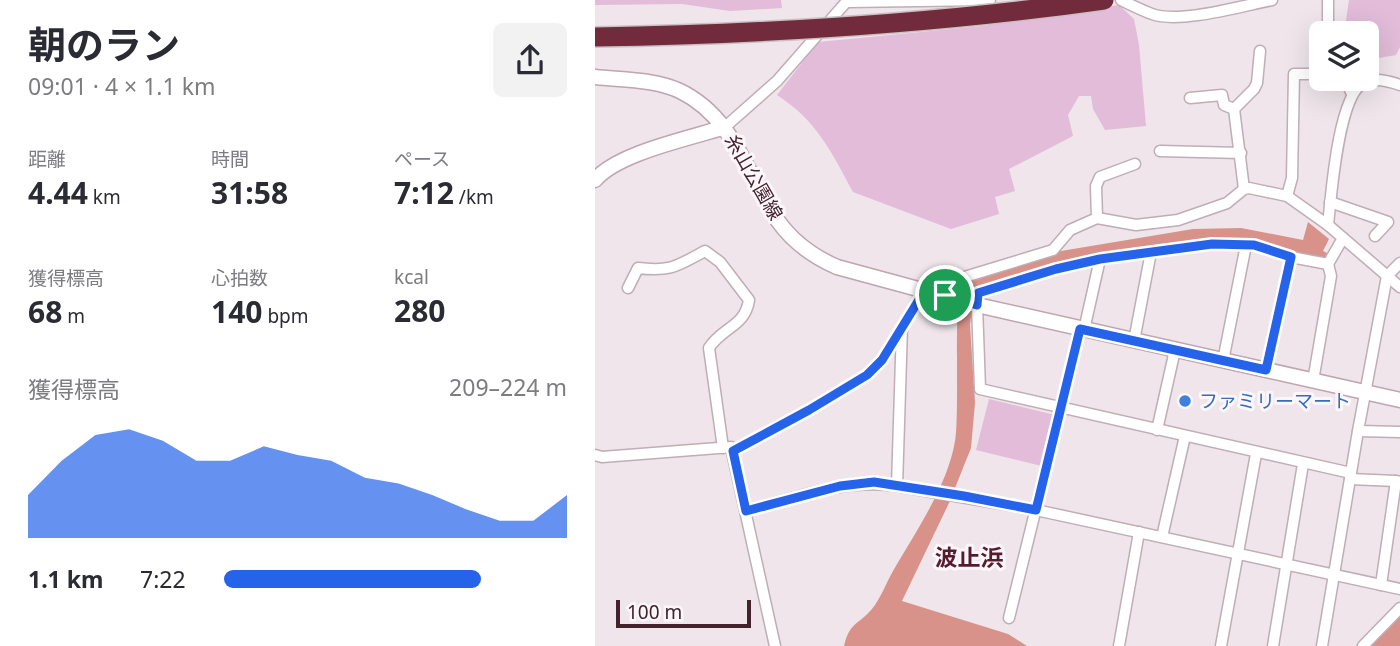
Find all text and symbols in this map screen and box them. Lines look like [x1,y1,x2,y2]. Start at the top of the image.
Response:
text: 朝のラン [28,18,180,70]
map controls [1309,21,1379,91]
button: layers [1309,21,1379,91]
button: share [493,23,567,97]
text: 09:01 · 4 × 1.1 km [28,70,215,102]
street label: 糸山公園線 [719,129,789,225]
text: 距離 [28,146,66,172]
text: 時間 [211,146,249,172]
text: ペース [394,146,450,172]
text: 4.44 [28,172,88,213]
text: 31:58 [211,172,288,213]
text: 7:12 [394,172,454,213]
text: km [88,184,121,210]
text: /km [454,184,494,210]
text: kcal [394,264,429,290]
text: 獲得標高 [28,265,104,291]
text: 心拍数 [211,265,268,291]
pin [915,265,975,325]
icon: arrive [926,276,964,314]
text: 280 [394,290,445,331]
text: 68 [28,291,62,332]
text: 140 [211,291,262,332]
text: m [62,303,85,329]
text: bpm [262,303,309,329]
text: 209–224 m [449,371,567,403]
text: 獲得標高 [28,373,120,405]
place label: ファミリーマート [1199,388,1351,414]
marker: ファミリーマート [1177,393,1193,409]
district label: 波止浜 [935,541,1004,573]
text: 1.1 km [28,563,103,595]
text: 7:22 [140,563,186,595]
scale bar [616,597,751,629]
text: 100 m [627,599,682,625]

